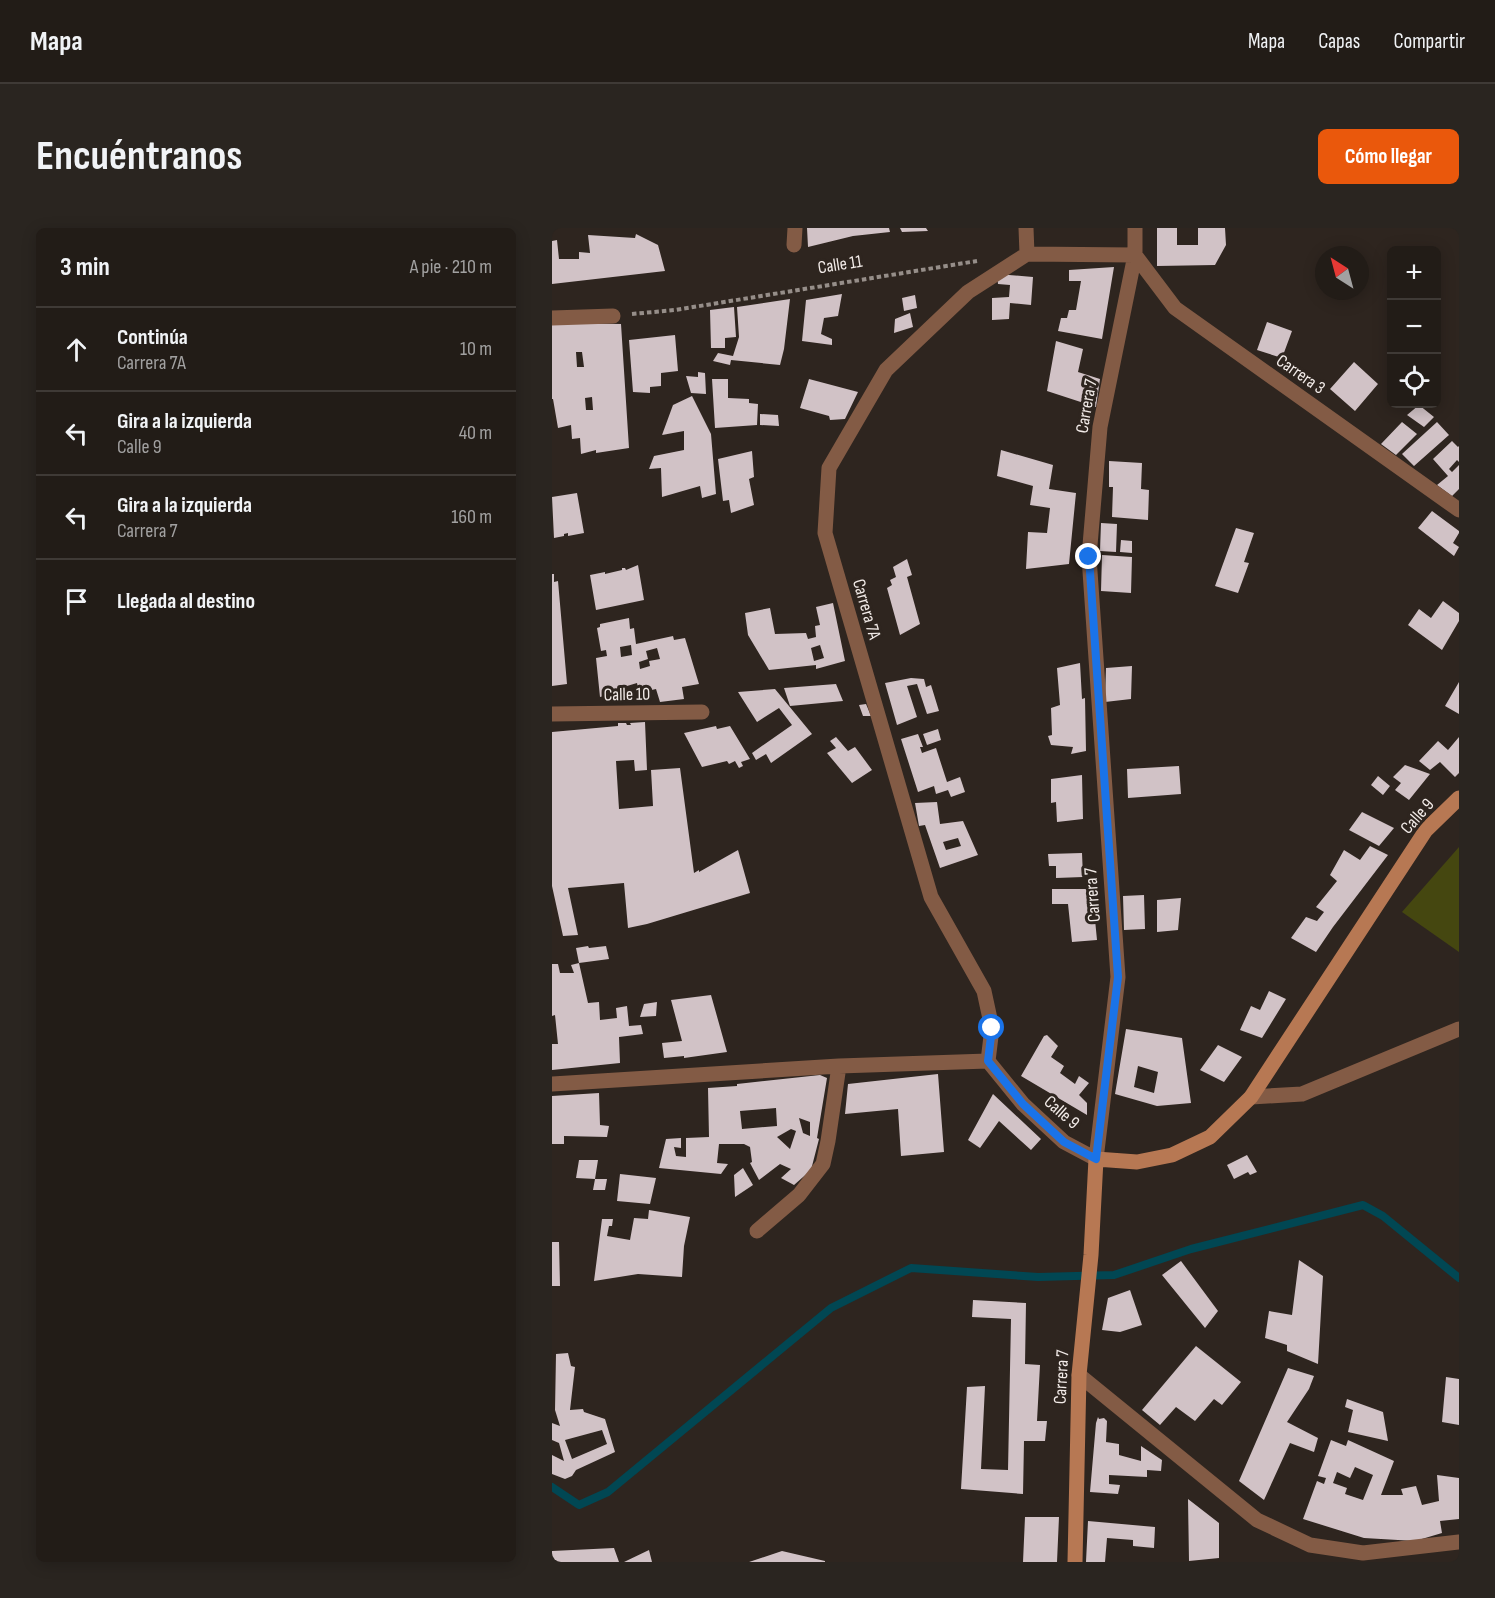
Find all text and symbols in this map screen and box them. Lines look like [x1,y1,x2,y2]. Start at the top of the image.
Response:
text: Mapa [30,25,83,58]
text: Mapa [1248,29,1285,54]
text: Capas [1318,29,1360,54]
text: Compartir [1393,29,1465,54]
button: Cómo llegar [1318,129,1459,184]
text: Encuéntranos [36,131,242,182]
north arrow [1315,246,1369,300]
map controls [1387,246,1441,408]
button: + [1387,246,1441,300]
street label: Calle 11 [816,251,865,278]
text: 3 min [60,252,110,283]
text: A pie · 210 m [410,255,492,279]
button: − [1387,300,1441,354]
text: Continúa [117,324,188,351]
icon: ahead [60,333,93,366]
text: 10 m [460,337,492,361]
street label: Carrera 3 [1272,350,1329,399]
text: Carrera 7A [117,351,186,375]
button: locate [1387,354,1441,408]
street label: Carrera 7 [1071,377,1102,435]
text: Gira a la izquierda [117,408,252,435]
icon: left [60,417,93,450]
text: 40 m [459,421,492,445]
text: Calle 9 [117,435,162,459]
text: Gira a la izquierda [117,492,252,519]
icon: left [60,501,93,534]
text: 160 m [451,505,492,529]
text: Carrera 7 [117,519,178,543]
route end [1075,543,1101,569]
street label: Carrera 7A [848,576,885,642]
icon: arrive [60,585,93,618]
text: Llegada al destino [117,588,255,615]
street label: Calle 10 [604,684,650,705]
street label: Calle 9 [1396,794,1438,838]
street label: Carrera 7 [1080,866,1105,923]
route start [978,1014,1004,1040]
street label: Calle 9 [1040,1091,1084,1133]
street label: Carrera 7 [1050,1348,1073,1405]

